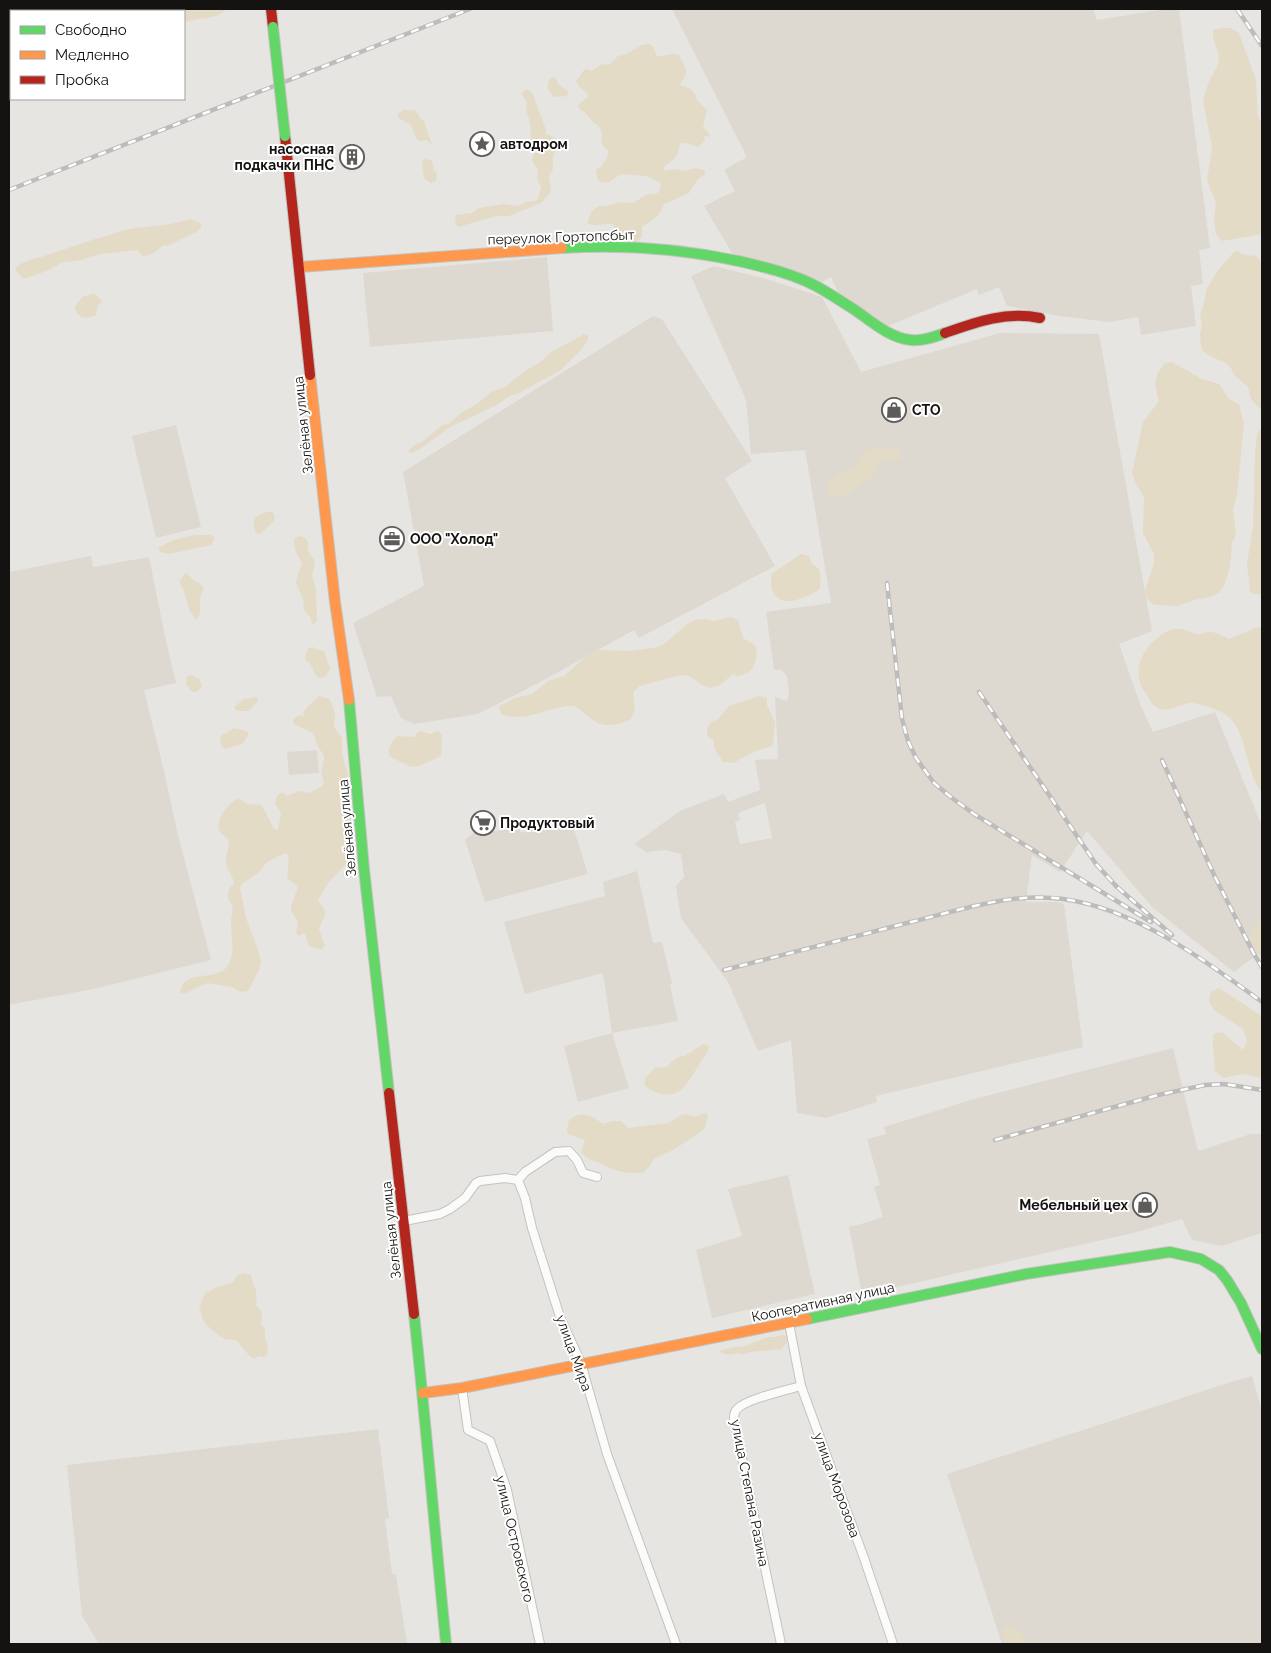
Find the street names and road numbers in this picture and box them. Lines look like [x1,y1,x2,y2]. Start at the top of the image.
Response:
street label: переулок Гортопсбыт [487,226,635,248]
street label: Зелёная улица [290,375,316,475]
street label: Зелёная улица [335,779,359,877]
street label: Зелёная улица [378,1180,404,1280]
street label: Кооперативная улица [750,1279,896,1325]
street label: улица Мира [553,1313,595,1393]
street label: улица Степана Разина [728,1418,772,1568]
street label: улица Морозова [811,1430,863,1540]
street label: улица Островского [493,1474,537,1604]

